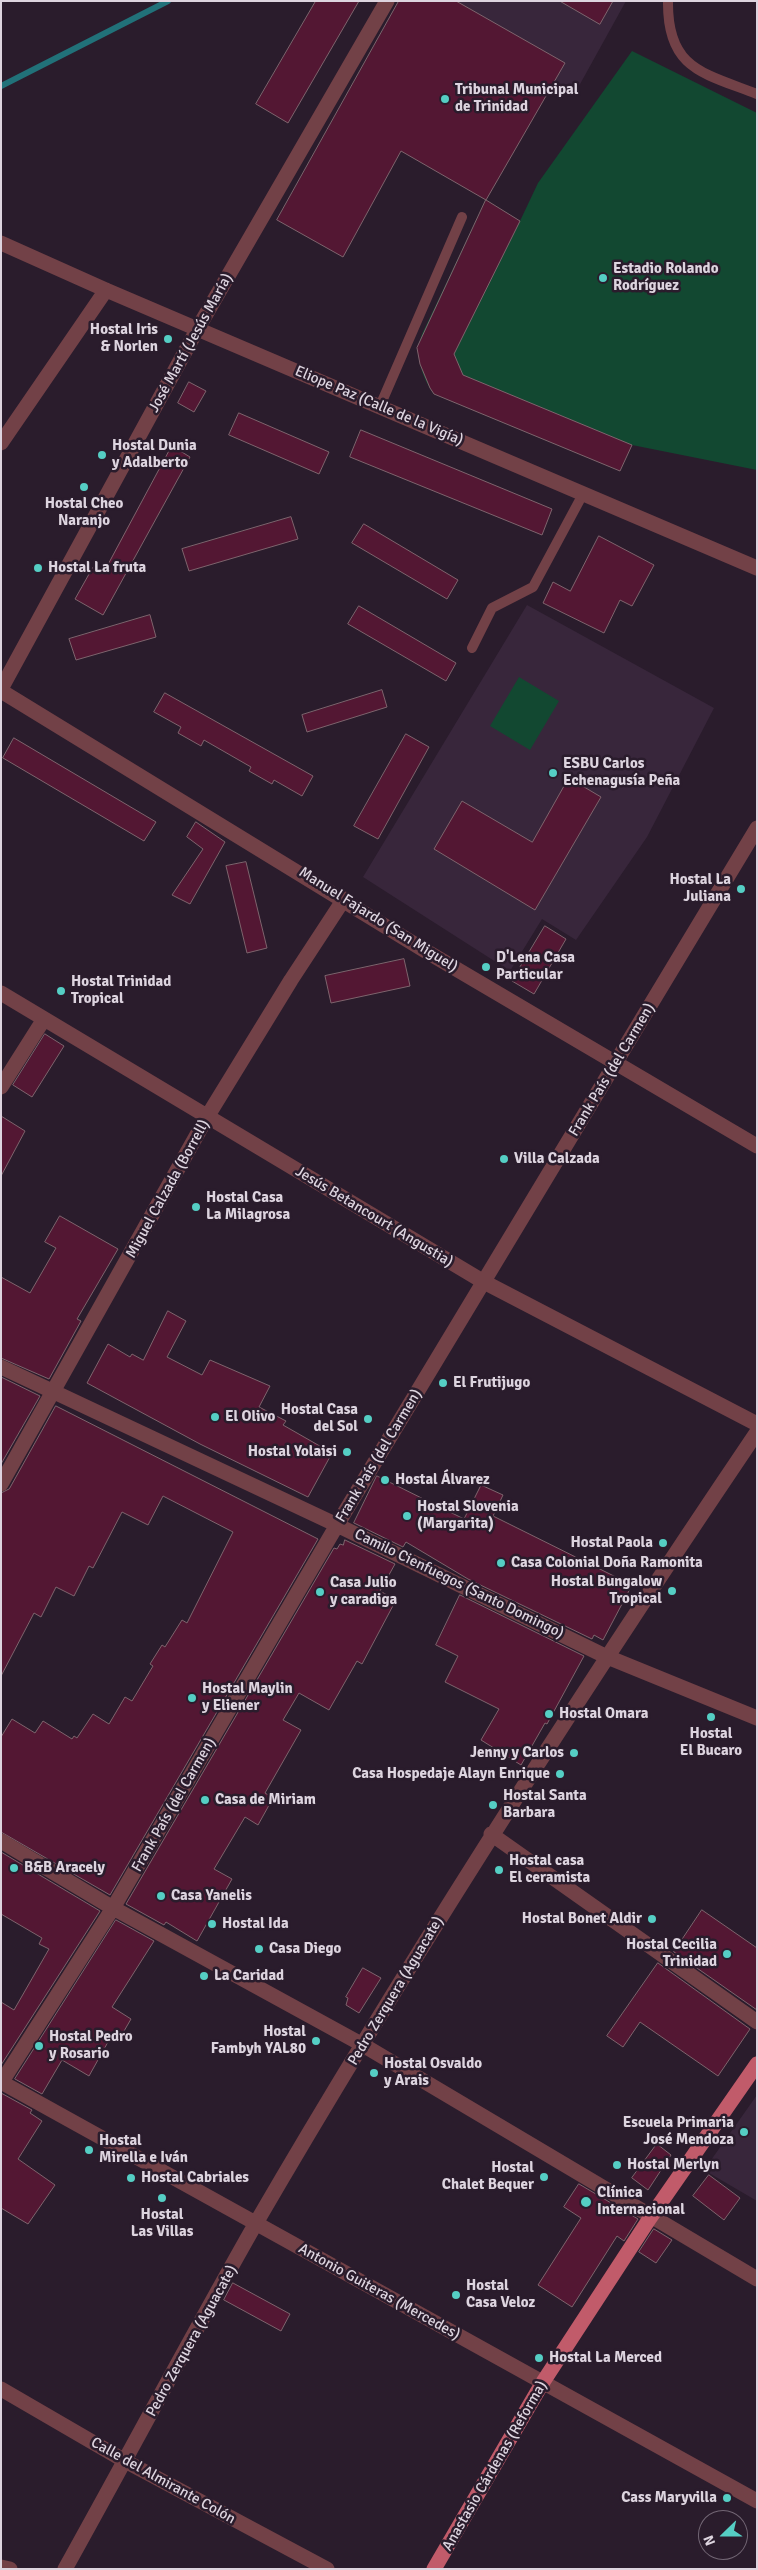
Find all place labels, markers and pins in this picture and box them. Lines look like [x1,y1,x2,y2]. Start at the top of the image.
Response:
place label: Tribunal Municipal de Trinidad [455,81,578,116]
marker: Tribunal Municipal de Trinidad [439,93,451,105]
place label: Estadio Rolando Rodríguez [613,260,719,295]
marker: Estadio Rolando Rodríguez [597,272,609,284]
place label: Hostal Iris & Norlen [90,321,158,356]
marker: Hostal Iris & Norlen [162,333,174,345]
place label: Hostal Dunia y Adalberto [112,437,197,472]
marker: Hostal Dunia y Adalberto [96,449,108,461]
marker: Hostal Cheo Naranjo [78,481,90,493]
place label: Hostal Cheo Naranjo [45,495,123,530]
place label: Hostal La fruta [48,559,146,577]
marker: Hostal La fruta [32,562,44,574]
place label: ESBU Carlos Echenagusía Peña [563,755,680,790]
marker: ESBU Carlos Echenagusía Peña [547,767,559,779]
place label: Hostal La Juliana [669,871,731,906]
marker: Hostal La Juliana [735,883,747,895]
place label: D'Lena Casa Particular [496,949,575,984]
marker: D'Lena Casa Particular [480,961,492,973]
place label: Hostal Trinidad Tropical [71,973,171,1008]
marker: Hostal Trinidad Tropical [55,985,67,997]
place label: Villa Calzada [514,1150,600,1168]
marker: Villa Calzada [498,1153,510,1165]
place label: Hostal Casa La Milagrosa [206,1189,290,1224]
marker: Hostal Casa La Milagrosa [190,1201,202,1213]
place label: El Frutijugo [453,1374,530,1392]
marker: El Frutijugo [437,1377,449,1389]
place label: Hostal Casa del Sol [281,1401,358,1436]
place label: El Olivo [225,1408,275,1426]
marker: El Olivo [209,1411,221,1423]
marker: Hostal Casa del Sol [362,1413,374,1425]
place label: Hostal Yolaisi [248,1443,337,1461]
marker: Hostal Yolaisi [341,1446,353,1458]
place label: Hostal Álvarez [395,1471,490,1489]
marker: Hostal Álvarez [379,1474,391,1486]
place label: Hostal Slovenia (Margarita) [417,1498,519,1533]
marker: Hostal Slovenia (Margarita) [401,1510,413,1522]
place label: Hostal Paola [571,1534,653,1552]
marker: Hostal Paola [657,1537,669,1549]
place label: Casa Colonial Doña Ramonita [511,1554,703,1572]
marker: Casa Colonial Doña Ramonita [495,1557,507,1569]
place label: Hostal Bungalow Tropical [551,1573,662,1608]
place label: Casa Julio y caradiga [330,1574,397,1609]
marker: Hostal Bungalow Tropical [666,1585,678,1597]
marker: Casa Julio y caradiga [314,1586,326,1598]
place label: Hostal Maylin y Eliener [202,1680,293,1715]
marker: Hostal Maylin y Eliener [186,1692,198,1704]
place label: Hostal Omara [559,1705,648,1723]
marker: Hostal Omara [543,1708,555,1720]
marker: Hostal El Bucaro [705,1711,717,1723]
place label: Hostal El Bucaro [680,1725,742,1760]
place label: Jenny y Carlos [470,1744,564,1762]
marker: Jenny y Carlos [568,1747,580,1759]
place label: Casa Hospedaje Alayn Enrique [352,1765,550,1783]
marker: Casa Hospedaje Alayn Enrique [554,1768,566,1780]
place label: Hostal Santa Barbara [503,1787,587,1822]
place label: Casa de Miriam [215,1791,316,1809]
marker: Casa de Miriam [199,1794,211,1806]
marker: Hostal Santa Barbara [487,1799,499,1811]
place label: Hostal casa El ceramista [509,1852,590,1887]
place label: B&B Aracely [24,1859,105,1877]
marker: B&B Aracely [8,1862,20,1874]
marker: Hostal casa El ceramista [493,1864,505,1876]
place label: Casa Yanelis [171,1887,252,1905]
marker: Casa Yanelis [155,1890,167,1902]
place label: Hostal Bonet Aldir [522,1910,642,1928]
marker: Hostal Bonet Aldir [646,1913,658,1925]
place label: Hostal Ida [222,1915,289,1933]
marker: Hostal Ida [206,1918,218,1930]
place label: Hostal Cecilia Trinidad [626,1936,717,1971]
place label: Casa Diego [269,1940,341,1958]
marker: Casa Diego [253,1943,265,1955]
marker: Hostal Cecilia Trinidad [721,1948,733,1960]
place label: La Caridad [214,1967,284,1985]
marker: La Caridad [198,1970,210,1982]
place label: Hostal Fambyh YAL80 [211,2023,306,2058]
place label: Hostal Pedro y Rosario [49,2028,133,2063]
marker: Hostal Fambyh YAL80 [310,2035,322,2047]
marker: Hostal Pedro y Rosario [33,2040,45,2052]
place label: Hostal Osvaldo y Arais [384,2055,482,2090]
marker: Hostal Osvaldo y Arais [368,2067,380,2079]
place label: Escuela Primaria José Mendoza [623,2114,734,2149]
marker: Escuela Primaria José Mendoza [738,2126,750,2138]
place label: Hostal Mirella e Iván [99,2132,188,2167]
marker: Hostal Mirella e Iván [83,2144,95,2156]
place label: Hostal Merlyn [627,2156,719,2174]
place label: Hostal Chalet Bequer [442,2159,534,2194]
marker: Hostal Merlyn [611,2159,623,2171]
place label: Hostal Cabriales [141,2169,249,2187]
marker: Hostal Chalet Bequer [538,2171,550,2183]
marker: Hostal Cabriales [125,2172,137,2184]
place label: Clínica Internacional [597,2184,685,2219]
marker: Hostal Las Villas [156,2192,168,2204]
marker: Clínica Internacional [579,2195,593,2209]
place label: Hostal Las Villas [131,2206,193,2241]
place label: Hostal Casa Veloz [466,2277,535,2312]
marker: Hostal Casa Veloz [450,2289,462,2301]
place label: Hostal La Merced [549,2349,662,2367]
marker: Hostal La Merced [533,2352,545,2364]
place label: Cass Maryvilla [621,2489,717,2507]
marker: Cass Maryvilla [721,2492,733,2504]

